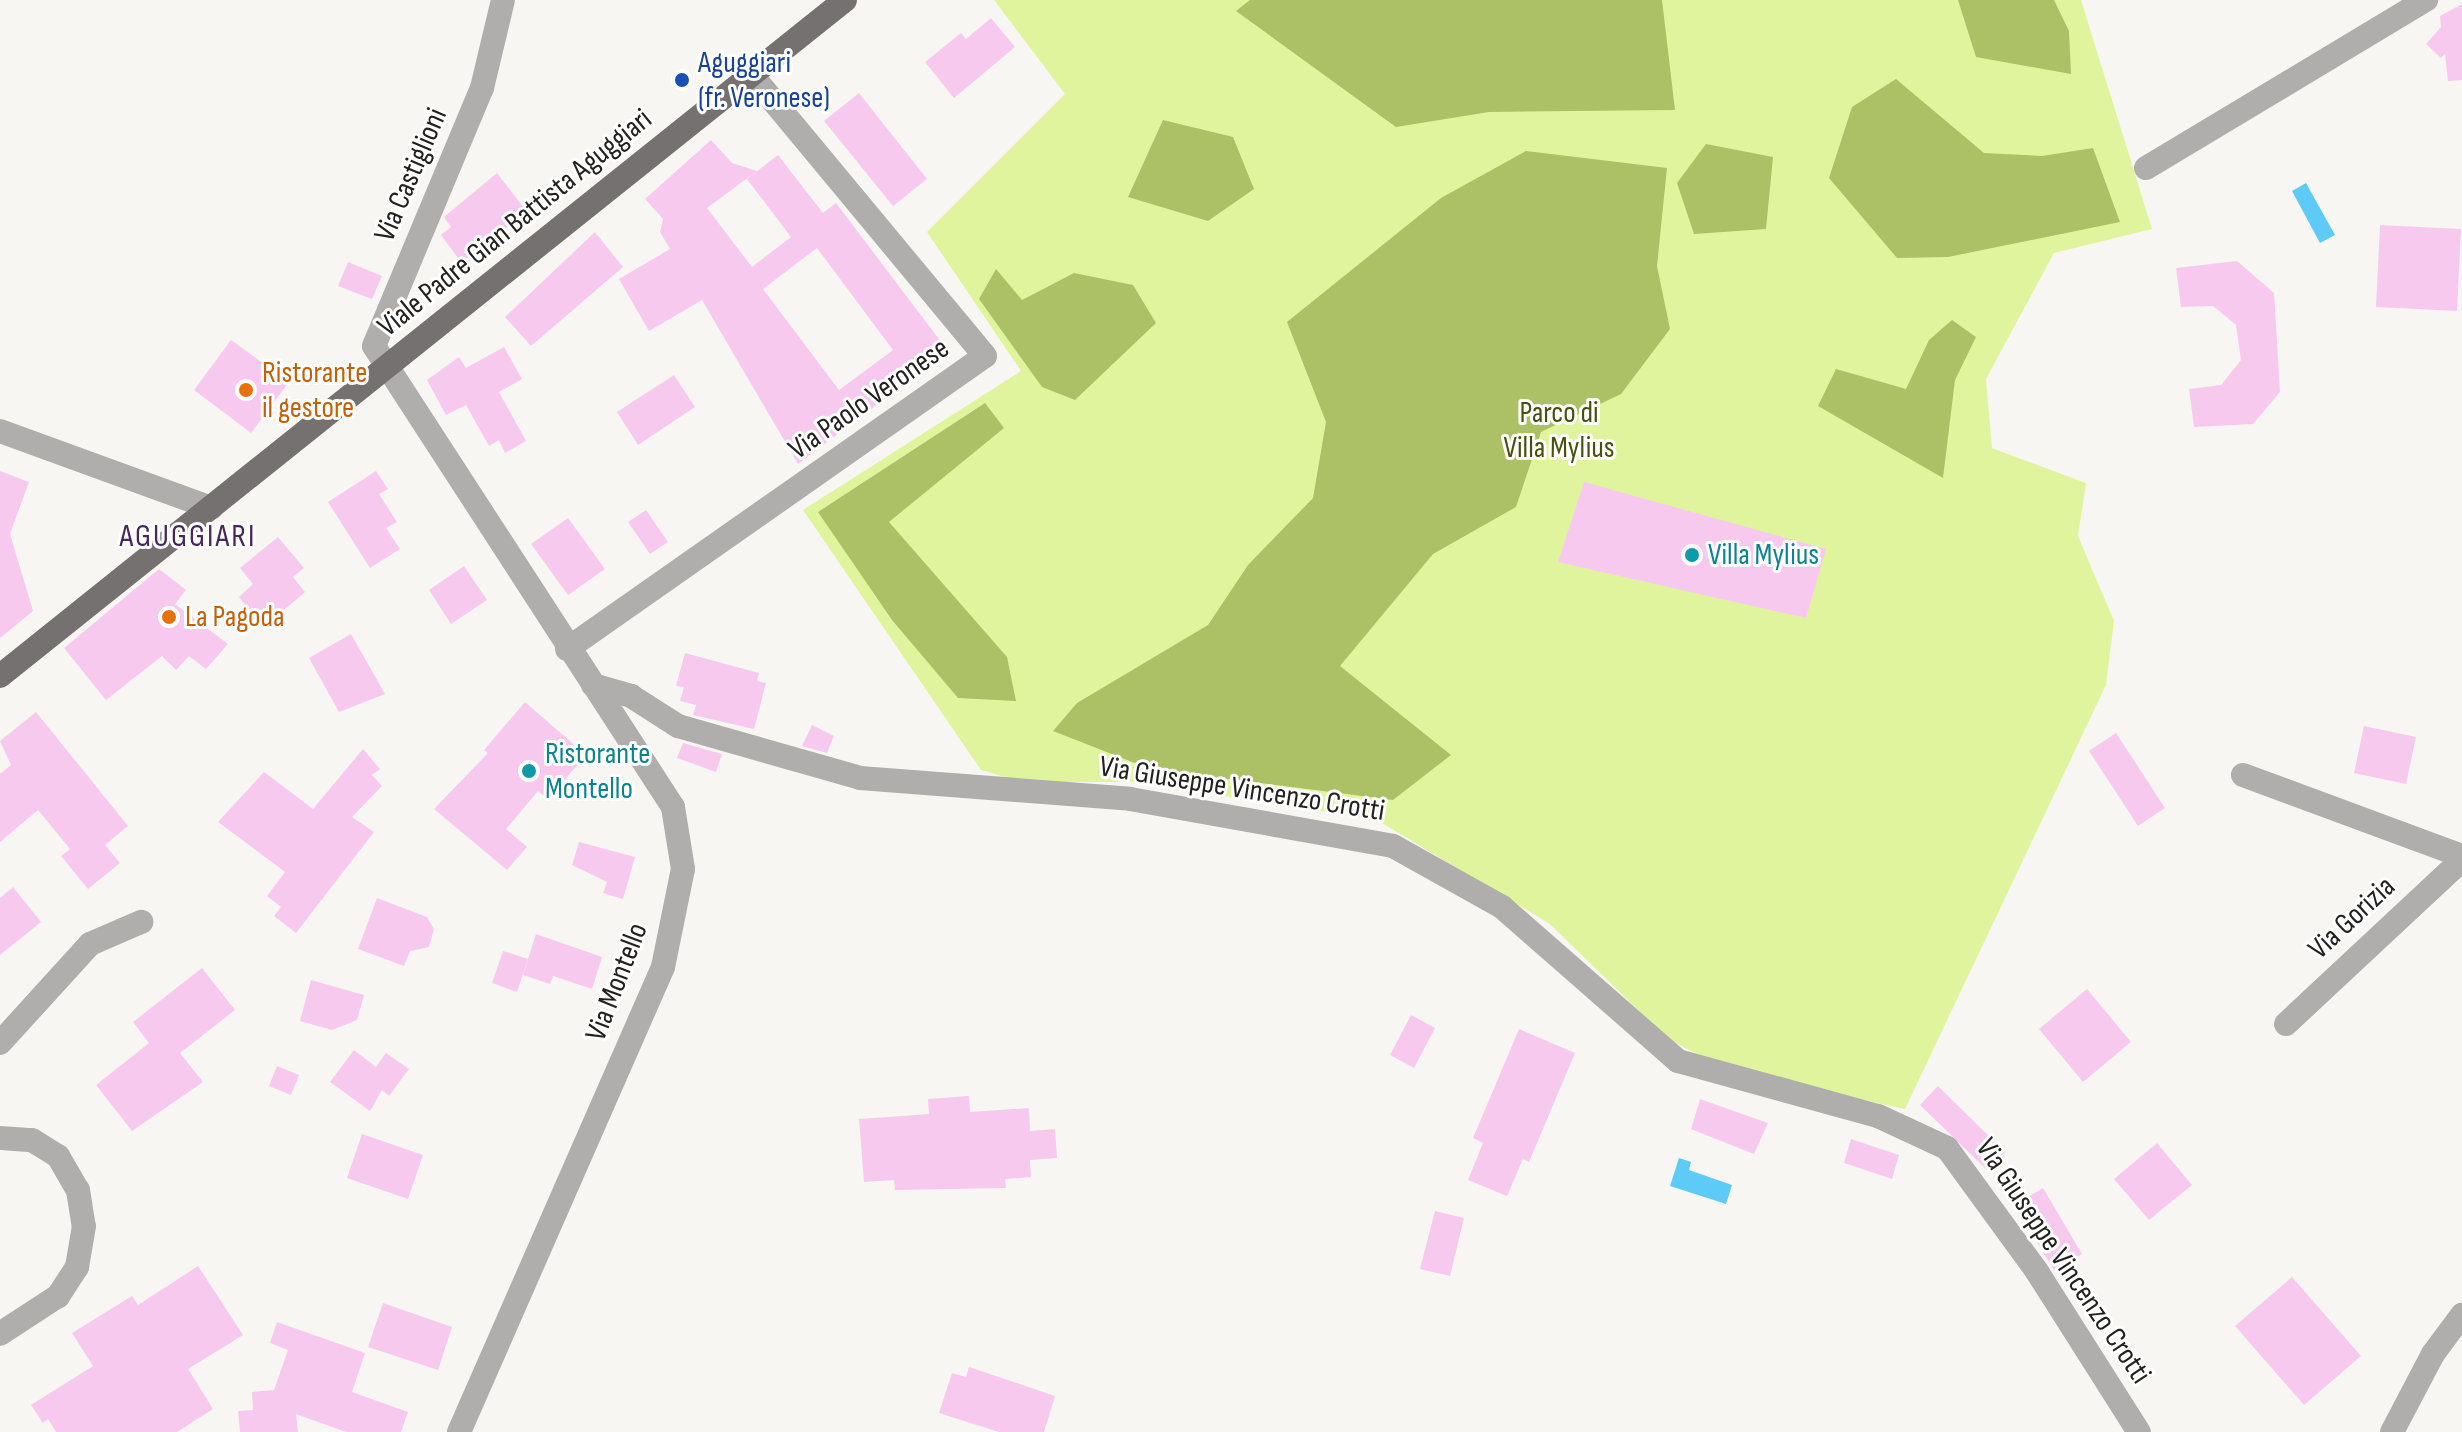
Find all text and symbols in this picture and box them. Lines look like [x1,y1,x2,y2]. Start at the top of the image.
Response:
place label: Aguggiari (fr. Veronese) [698,45,830,116]
marker: Aguggiari (fr. Veronese) [673,71,691,89]
street label: Viale Padre Gian Battista Aguggiari [371,101,659,345]
street label: Via Castiglioni [367,103,455,247]
street label: Via Paolo Veronese [782,331,956,467]
place label: Ristorante il gestore [262,355,367,426]
marker: Ristorante il gestore [237,381,255,399]
park label: Parco di Villa Mylius [1503,395,1615,466]
district label: AGUGGIARI [120,518,256,556]
place label: Villa Mylius [1708,537,1819,573]
marker: Villa Mylius [1683,546,1701,564]
place label: La Pagoda [185,599,285,635]
marker: La Pagoda [160,608,178,626]
place label: Ristorante Montello [545,736,650,806]
street label: Via Giuseppe Vincenzo Crotti [1097,749,1387,829]
marker: Ristorante Montello [520,762,538,780]
street label: Via Gorizia [2301,869,2403,967]
street label: Via Montello [578,918,656,1046]
street label: Via Giuseppe Vincenzo Crotti [1968,1131,2158,1391]

